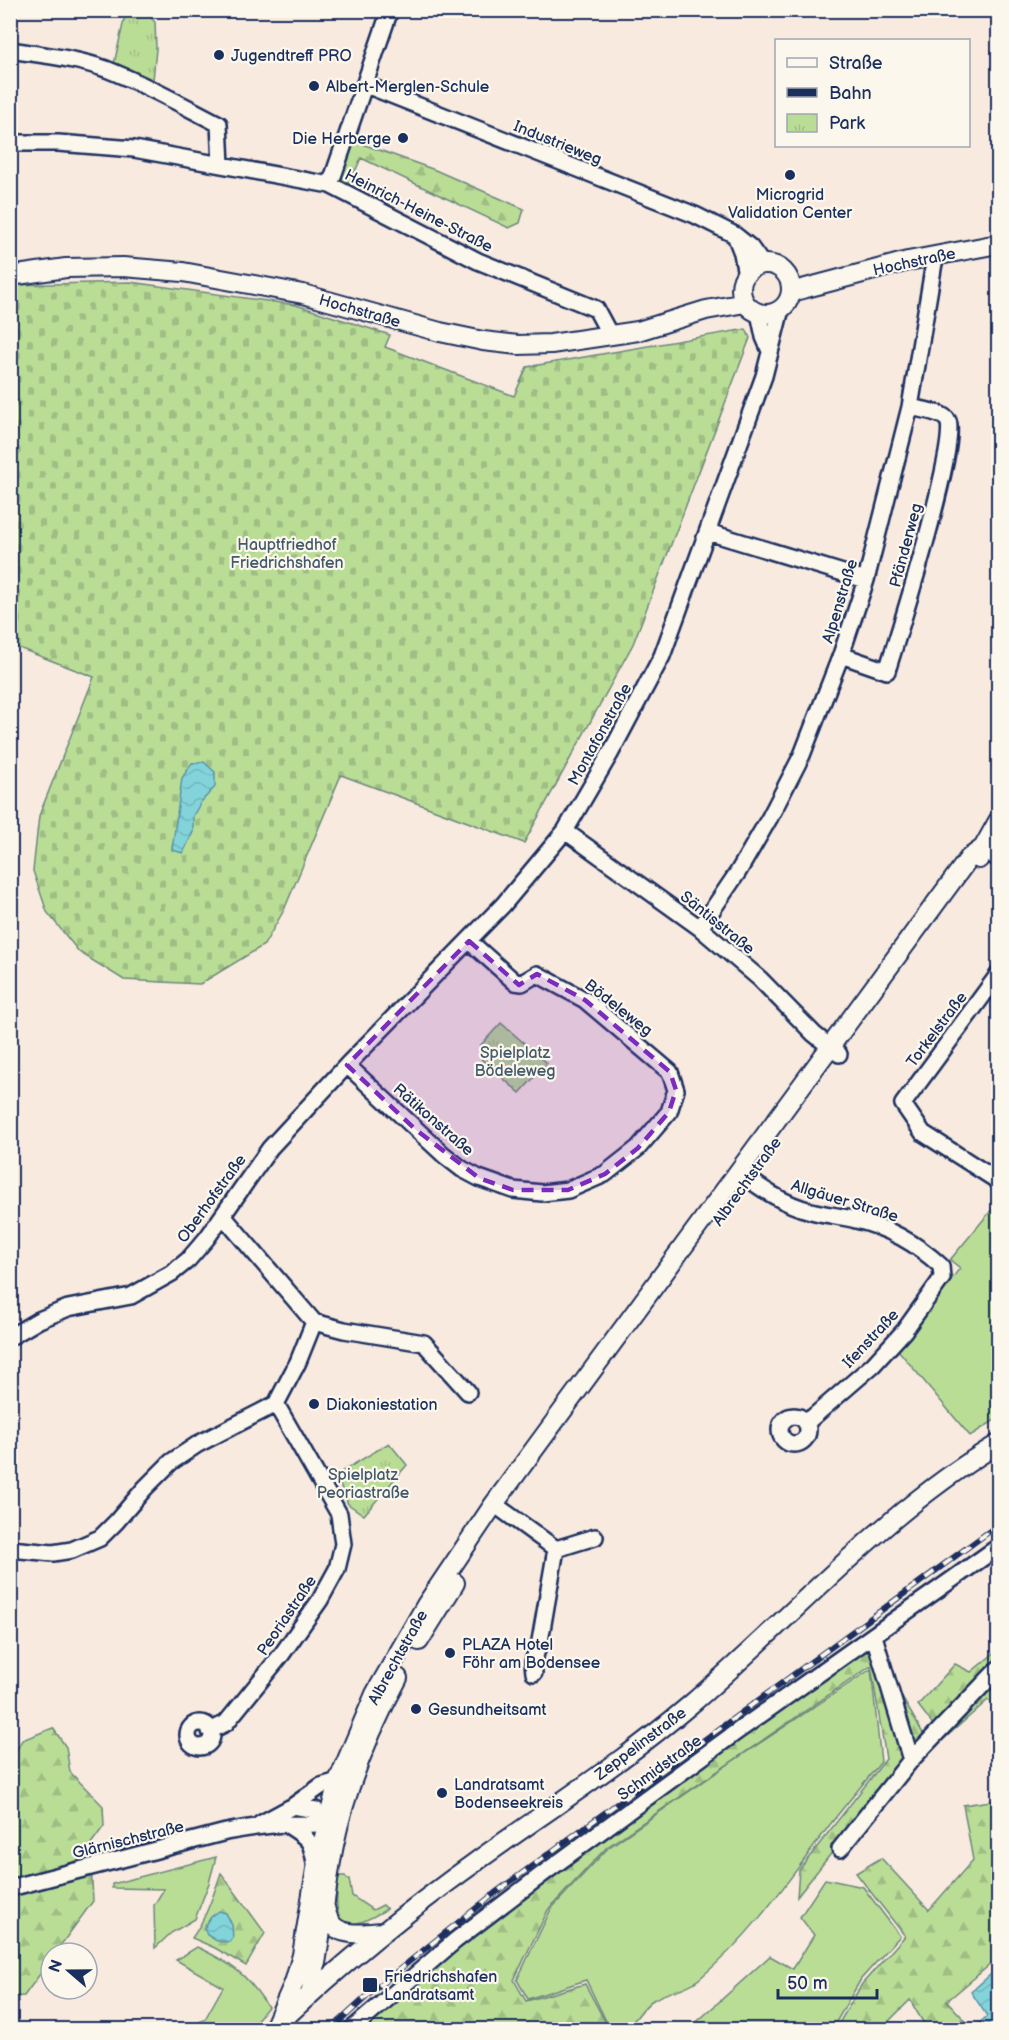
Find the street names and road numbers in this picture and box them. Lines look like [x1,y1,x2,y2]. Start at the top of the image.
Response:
street label: Industrieweg [511,117,604,170]
street label: Heinrich-Heine-Straße [341,166,496,257]
street label: Hochstraße [871,244,958,280]
street label: Hochstraße [317,291,403,332]
street label: Pfänderweg [886,501,927,590]
street label: Alpenstraße [819,557,862,646]
street label: Montafonstraße [564,680,636,789]
street label: Säntisstraße [676,887,758,959]
street label: Bödeleweg [580,976,656,1041]
street label: Torkelstraße [903,988,972,1071]
street label: Rätikonstraße [389,1080,478,1161]
street label: Albrechtstraße [709,1133,786,1230]
street label: Oberhofstraße [174,1151,251,1247]
street label: Allgäuer Straße [789,1176,901,1227]
street label: Ifenstraße [839,1305,903,1372]
street label: Peoriastraße [254,1572,321,1659]
street label: Albrechtstraße [365,1607,432,1708]
street label: Zeppelinstraße [591,1703,691,1785]
street label: Schmidstraße [614,1731,706,1805]
street label: Glärnischstraße [71,1817,187,1863]

